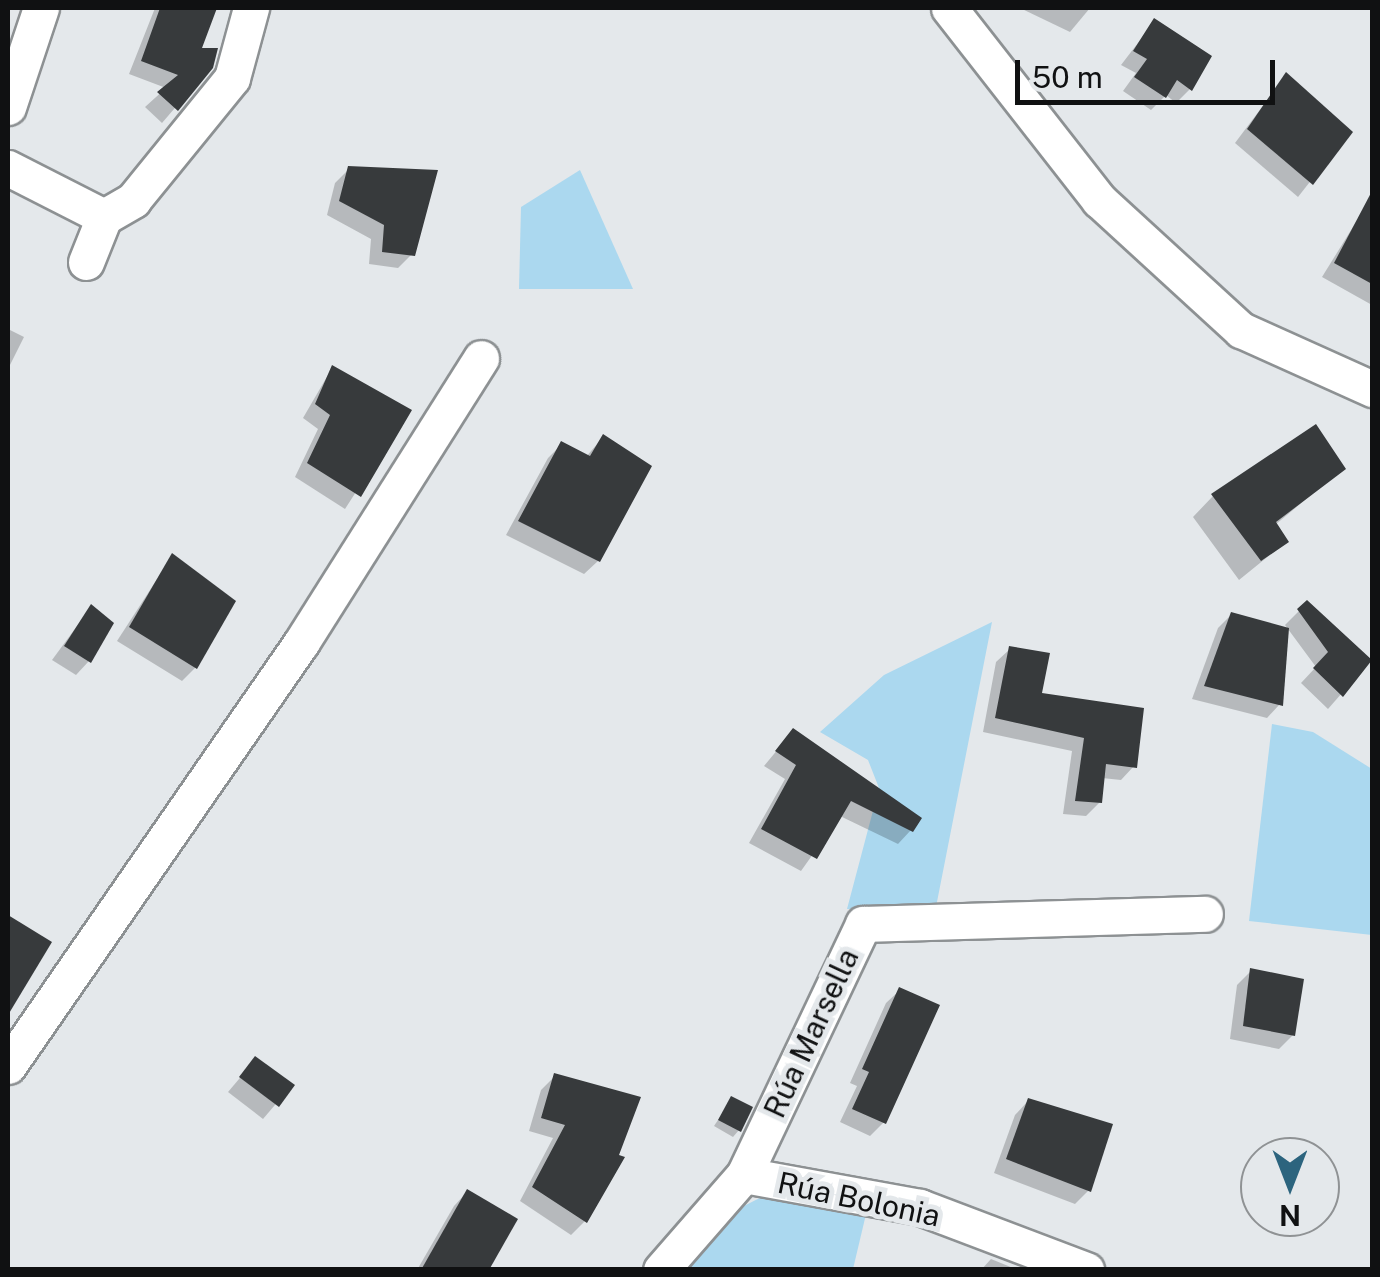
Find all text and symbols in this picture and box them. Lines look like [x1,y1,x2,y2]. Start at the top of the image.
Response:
scale bar [1020,40,1280,102]
text: 50 m [1032,59,1103,95]
street label: Rúa Marsella [756,943,866,1123]
north arrow [1240,1137,1340,1237]
street label: Rúa Bolonia [774,1164,944,1234]
text: N [1279,1199,1301,1232]

